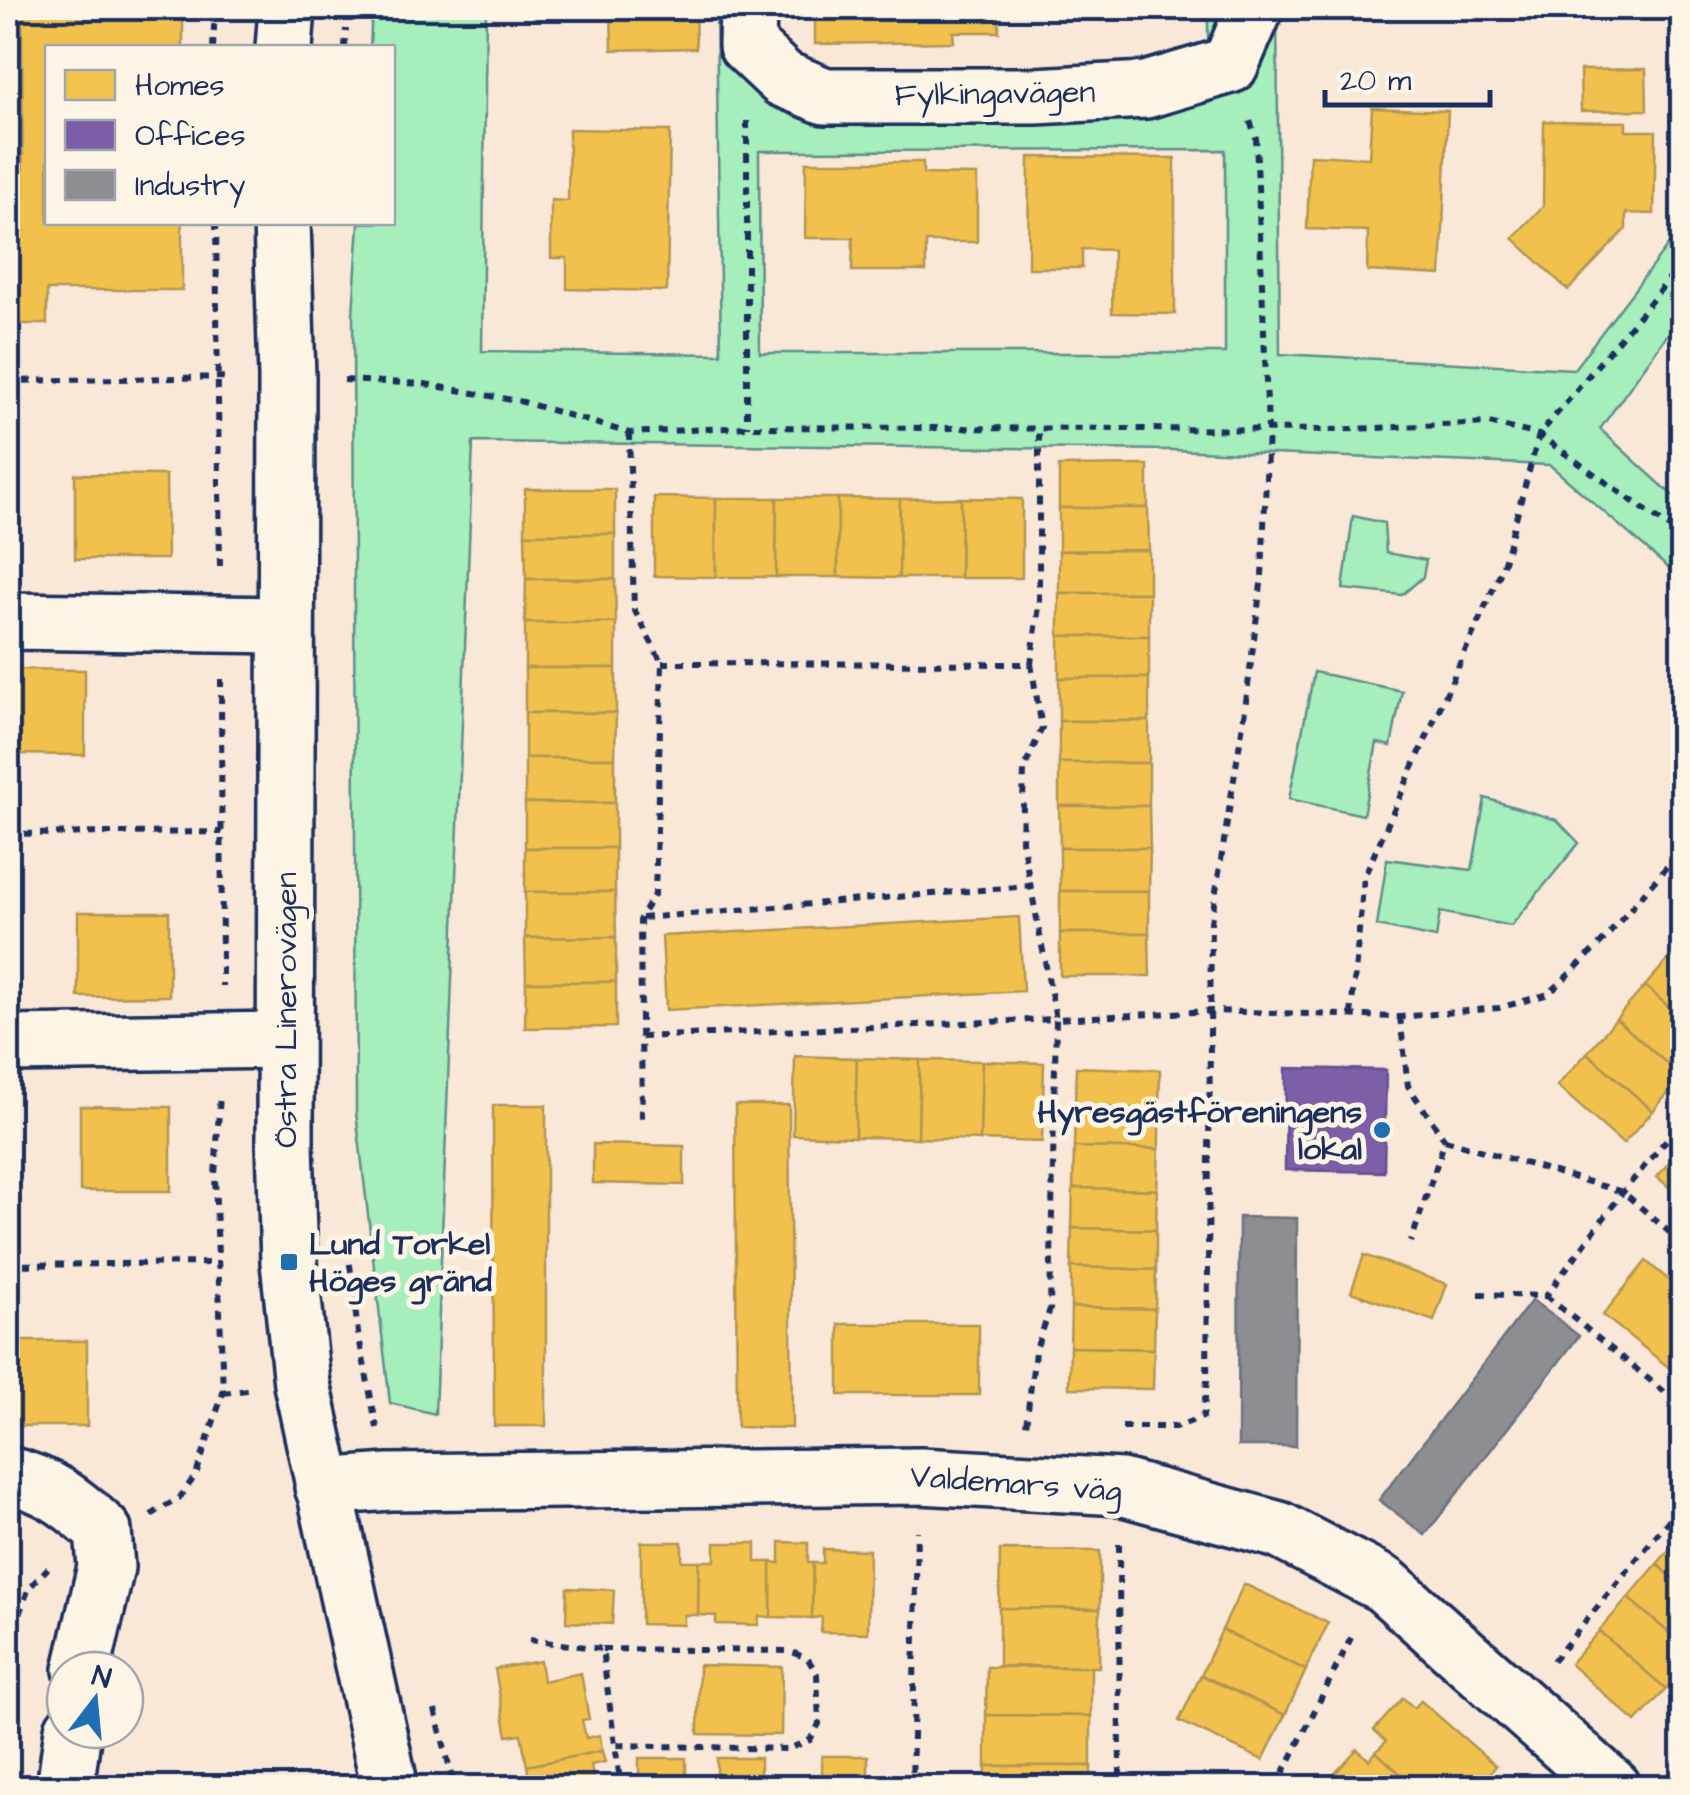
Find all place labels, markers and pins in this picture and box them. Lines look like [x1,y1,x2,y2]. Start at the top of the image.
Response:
place label: Hyresgästföreningens lokal [1038,1090,1362,1172]
marker: Hyresgästföreningens lokal [1371,1119,1393,1141]
place label: Lund Torkel Höges gränd [309,1222,493,1305]
marker: Lund Torkel Höges gränd [278,1251,300,1273]

